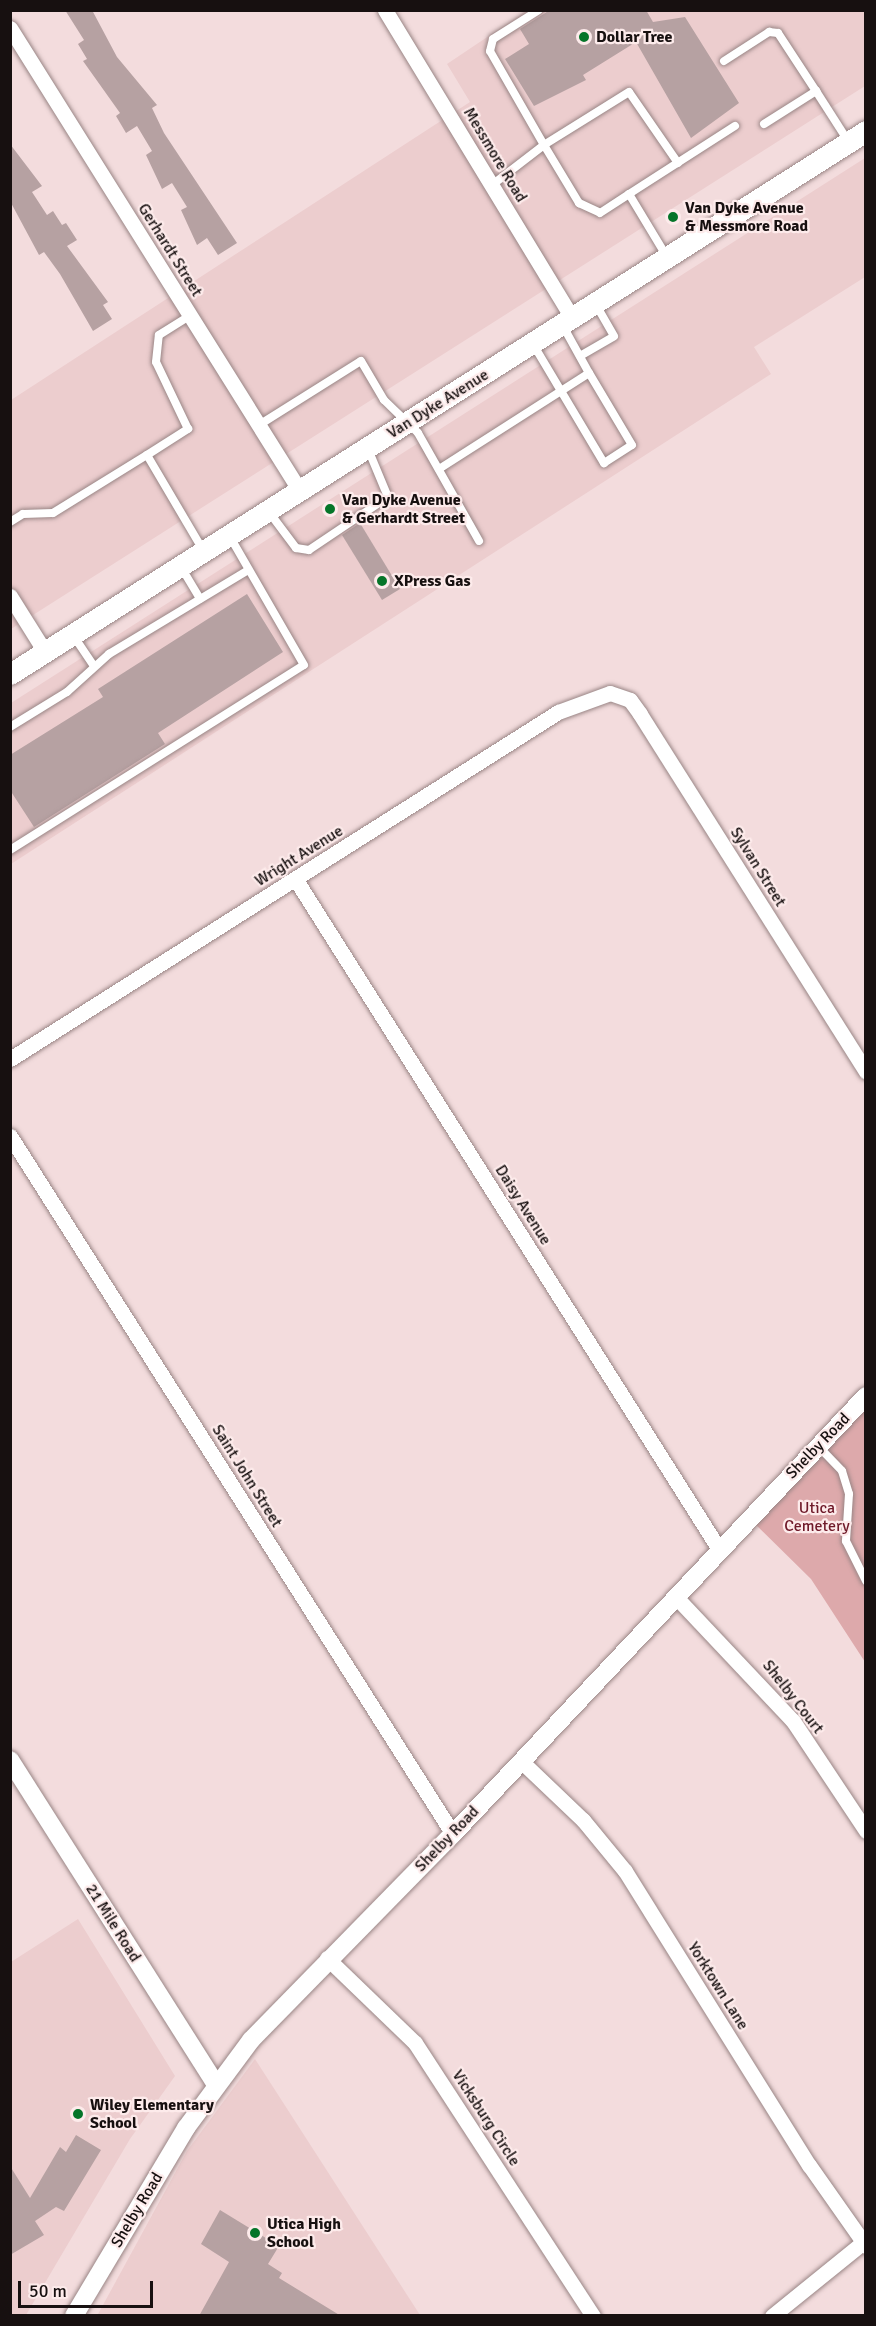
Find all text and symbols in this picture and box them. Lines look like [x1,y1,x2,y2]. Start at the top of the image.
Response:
place label: Dollar Tree [596,27,672,47]
marker: Dollar Tree [577,30,591,44]
street label: Messmore Road [459,104,531,206]
place label: Van Dyke Avenue & Messmore Road [685,198,808,236]
street label: Gerhardt Street [134,200,206,300]
marker: Van Dyke Avenue & Messmore Road [666,210,680,224]
street label: Van Dyke Avenue [384,365,492,443]
place label: Van Dyke Avenue & Gerhardt Street [342,490,465,528]
marker: Van Dyke Avenue & Gerhardt Street [323,502,337,516]
place label: XPress Gas [394,571,471,591]
marker: XPress Gas [375,574,389,588]
street label: Wright Avenue [251,821,347,891]
street label: Sylvan Street [726,824,790,910]
street label: Daisy Avenue [491,1161,555,1249]
street label: Shelby Road [782,1409,854,1483]
street label: Saint John Street [208,1421,286,1531]
park label: Utica Cemetery [784,1498,850,1536]
street label: Shelby Court [758,1656,828,1738]
street label: Shelby Road [411,1802,483,1876]
street label: 21 Mile Road [81,1880,145,1966]
street label: Yorktown Lane [683,1939,753,2033]
street label: Vicksburg Circle [448,2066,524,2170]
place label: Wiley Elementary School [90,2095,214,2133]
marker: Wiley Elementary School [71,2107,85,2121]
street label: Shelby Road [107,2169,167,2251]
place label: Utica High School [267,2214,341,2252]
marker: Utica High School [248,2226,262,2240]
scale bar [21,2269,156,2307]
text: 50 m [29,2280,67,2302]

